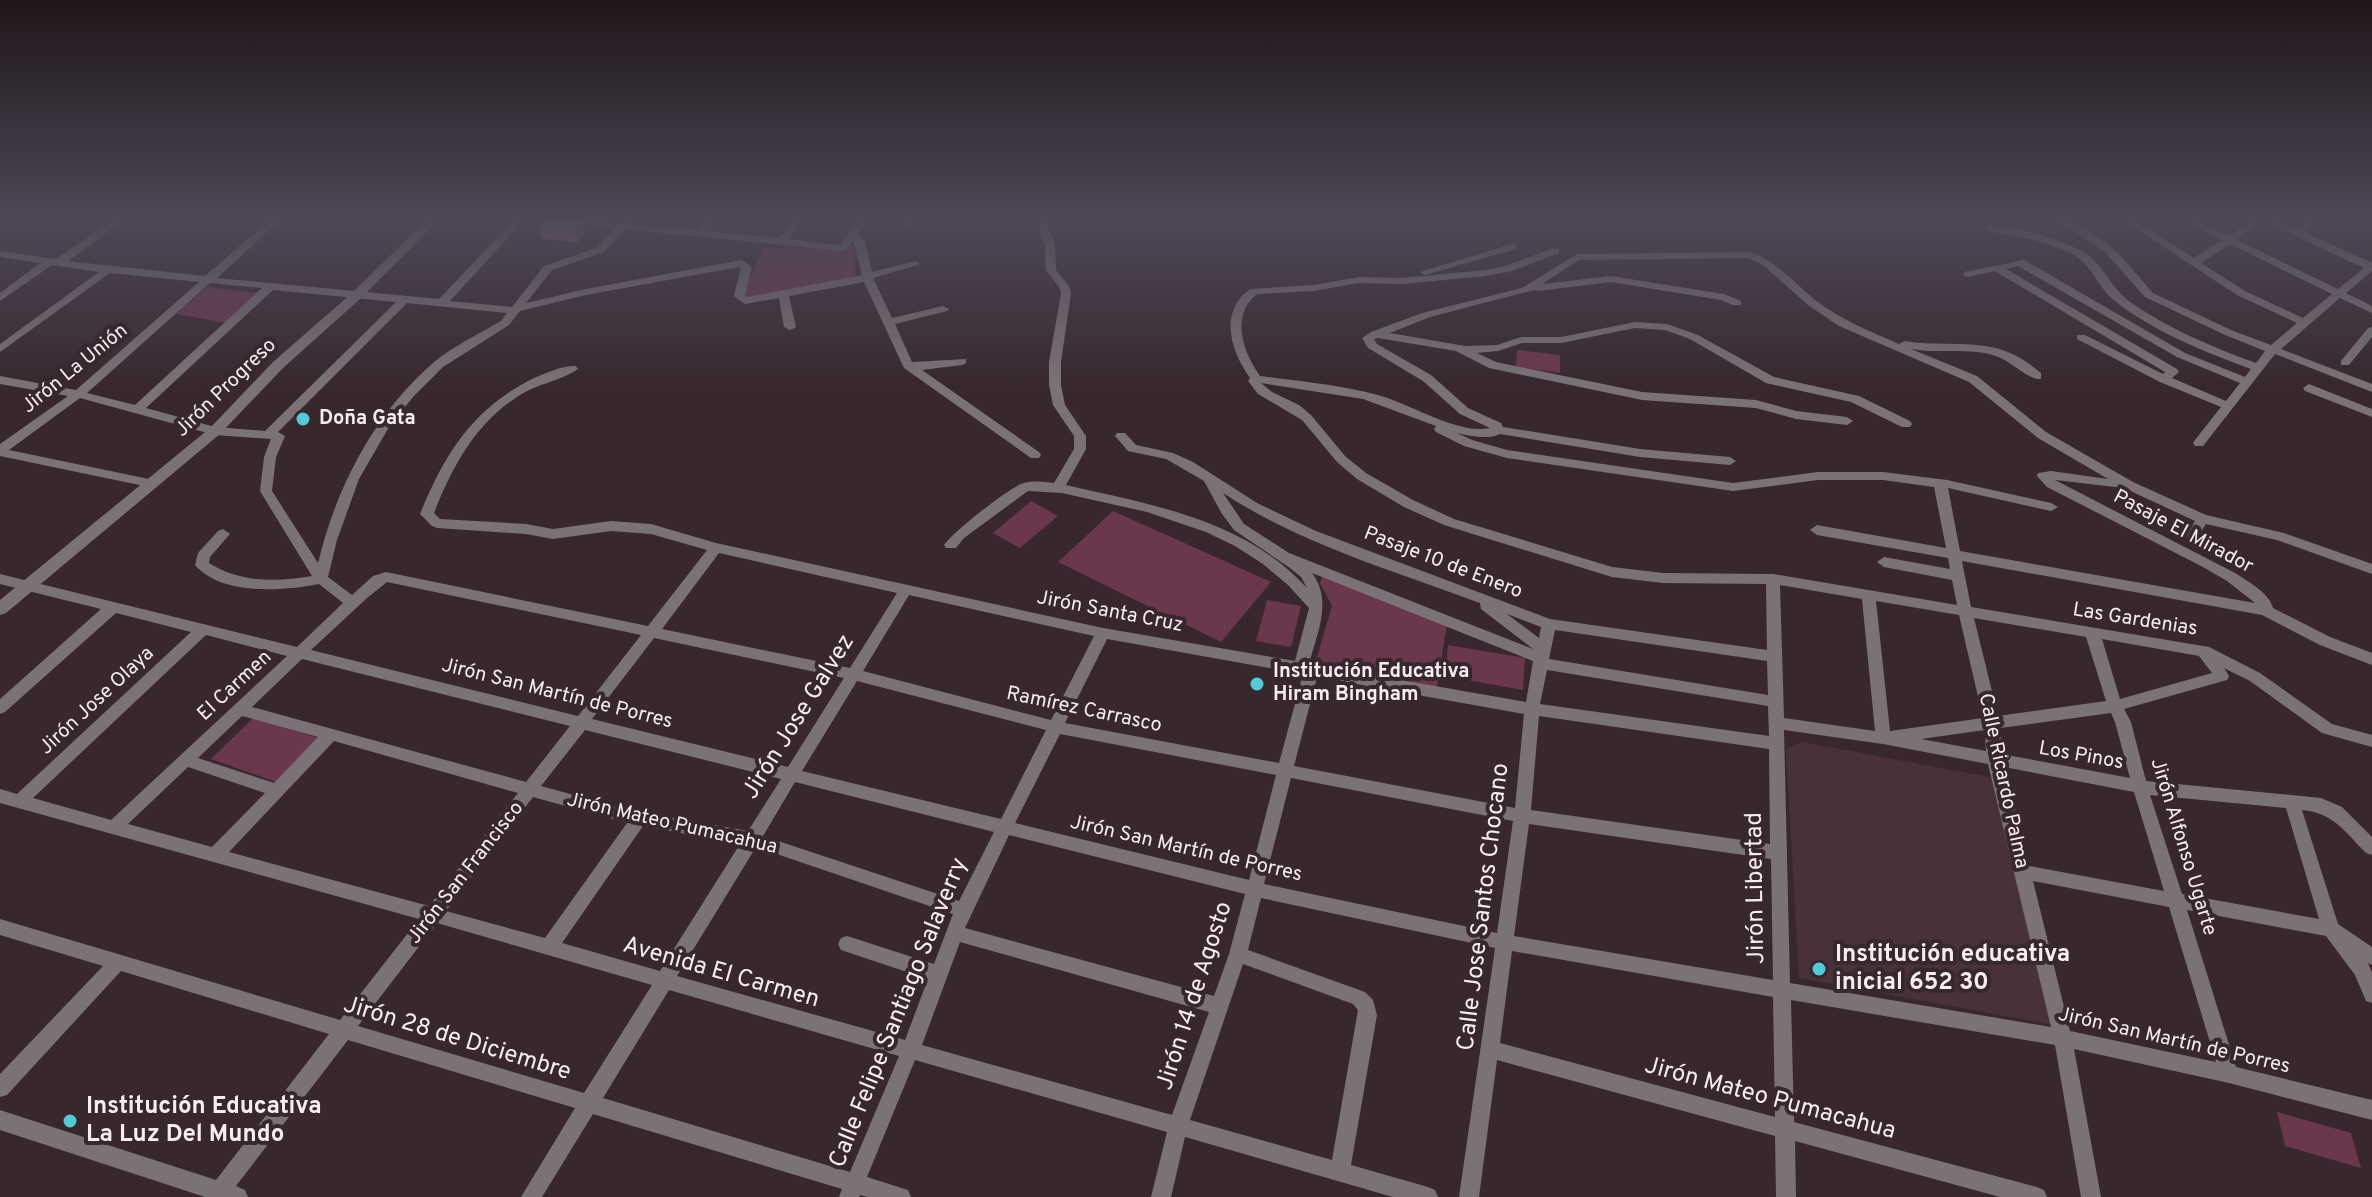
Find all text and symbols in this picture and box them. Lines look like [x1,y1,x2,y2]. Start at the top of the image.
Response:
street label: Jirón La Unión [17,318,133,420]
street label: Jirón Progreso [170,333,282,443]
place label: Doña Gata [319,406,416,432]
marker: Doña Gata [294,410,312,428]
street label: Pasaje El Mirador [2109,484,2258,580]
street label: Pasaje 10 de Enero [1360,521,1526,605]
street label: Jirón Santa Cruz [1035,585,1185,639]
street label: Las Gardenias [2071,597,2199,643]
street label: Jirón Jose Galvez [736,629,862,805]
street label: Jirón Jose Olaya [34,641,160,761]
street label: El Carmen [192,645,278,727]
street label: Jirón San Martín de Porres [439,653,675,735]
place label: Institución Educativa Hiram Bingham [1273,659,1469,708]
marker: Institución Educativa Hiram Bingham [1248,675,1266,693]
street label: Ramírez Carrasco [1004,681,1164,739]
street label: Calle Ricardo Palma [1972,691,2034,871]
street label: Los Pinos [2036,736,2126,776]
street label: Jirón Alfonso Ugarte [2144,755,2222,939]
street label: Calle Jose Santos Chocano [1451,761,1517,1053]
street label: Jirón Mateo Pumacahua [564,787,780,861]
street label: Jirón San Francisco [402,796,530,950]
street label: Jirón San Martín de Porres [1067,810,1305,888]
street label: Jirón Libertad [1740,812,1772,964]
street label: Calle Felipe Santiago Salaverry [823,854,975,1172]
street label: Jirón 14 de Agosto [1150,898,1240,1094]
street label: Avenida El Carmen [619,931,823,1015]
place label: Institución educativa inicial 652 30 [1835,940,2070,998]
marker: Institución educativa inicial 652 30 [1810,960,1828,978]
street label: Jirón 28 de Diciembre [339,990,575,1088]
street label: Jirón San Martín de Porres [2055,1002,2293,1080]
street label: Jirón Mateo Pumacahua [1641,1051,1899,1147]
place label: Institución Educativa La Luz Del Mundo [86,1092,322,1150]
marker: Institución Educativa La Luz Del Mundo [61,1112,79,1130]

